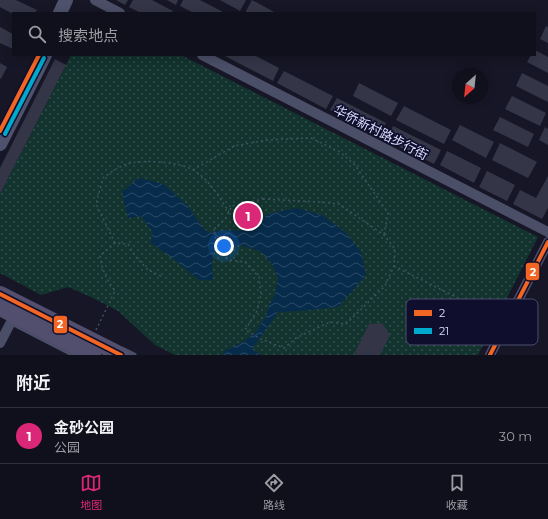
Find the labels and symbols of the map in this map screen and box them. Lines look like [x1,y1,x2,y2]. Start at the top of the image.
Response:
north arrow [452,68,488,104]
street label: 华侨新村路步行街 [331,101,431,163]
pin: 1 [235,201,261,231]
your location [214,236,234,256]
line badge: 2 [525,262,540,281]
text: 2 [530,265,537,279]
legend [406,299,538,345]
text: 2 [439,306,445,320]
line badge: 2 [53,315,68,334]
text: 2 [57,317,64,331]
text: 21 [439,324,449,338]

